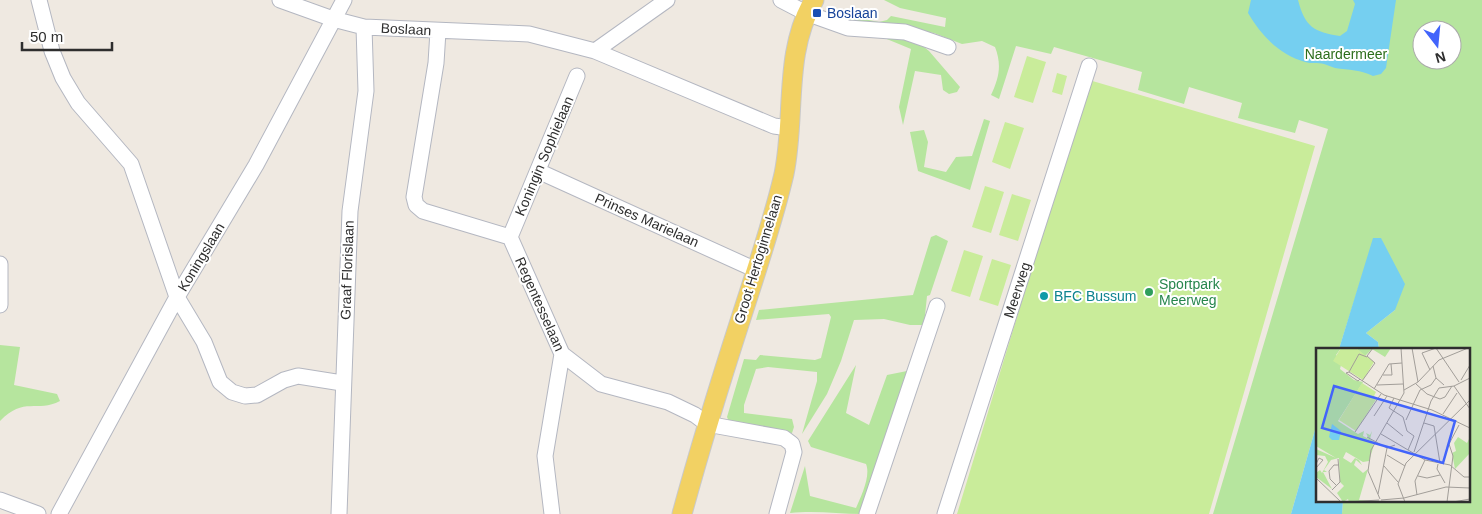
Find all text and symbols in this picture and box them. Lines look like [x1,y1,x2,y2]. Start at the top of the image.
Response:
place label: Boslaan [827,5,878,21]
marker: Boslaan [811,7,823,19]
scale bar [22,20,112,52]
street label: Boslaan [380,20,432,38]
north arrow [1412,20,1462,70]
text: 50 m [30,28,63,45]
park label: Naardermeer [1305,46,1388,62]
text: N [1434,48,1448,67]
street label: Koningin Sophielaan [512,94,576,218]
street label: Prinses Marielaan [593,190,701,250]
street label: Groot Hertoginnelaan [731,193,785,325]
street label: Koningslaan [174,220,228,294]
street label: Graaf Florislaan [337,220,357,320]
street label: Regentesselaan [512,255,568,353]
street label: Meerweg [1000,260,1034,320]
place label: Sportpark Meerweg [1159,276,1221,308]
marker: Sportpark Meerweg [1143,286,1155,298]
place label: BFC Bussum [1054,288,1136,304]
marker: BFC Bussum [1038,290,1050,302]
inset map [1316,348,1470,502]

